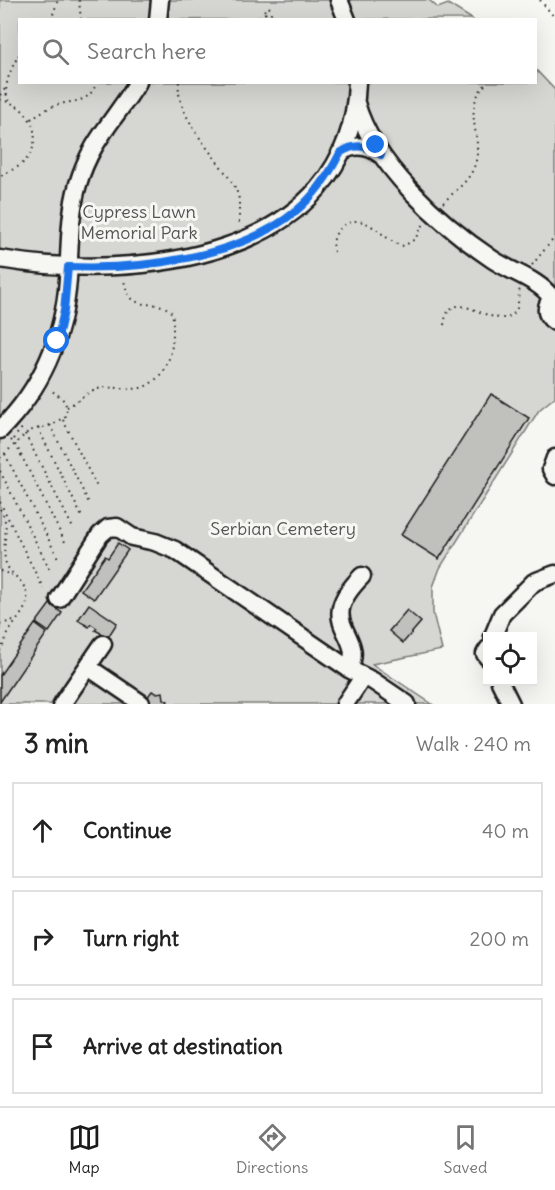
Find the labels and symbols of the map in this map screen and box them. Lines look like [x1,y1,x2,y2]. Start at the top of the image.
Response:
route end [362,131,388,157]
park label: Cypress Lawn Memorial Park [80,200,198,244]
route start [43,327,69,353]
park label: Serbian Cemetery [210,517,356,540]

